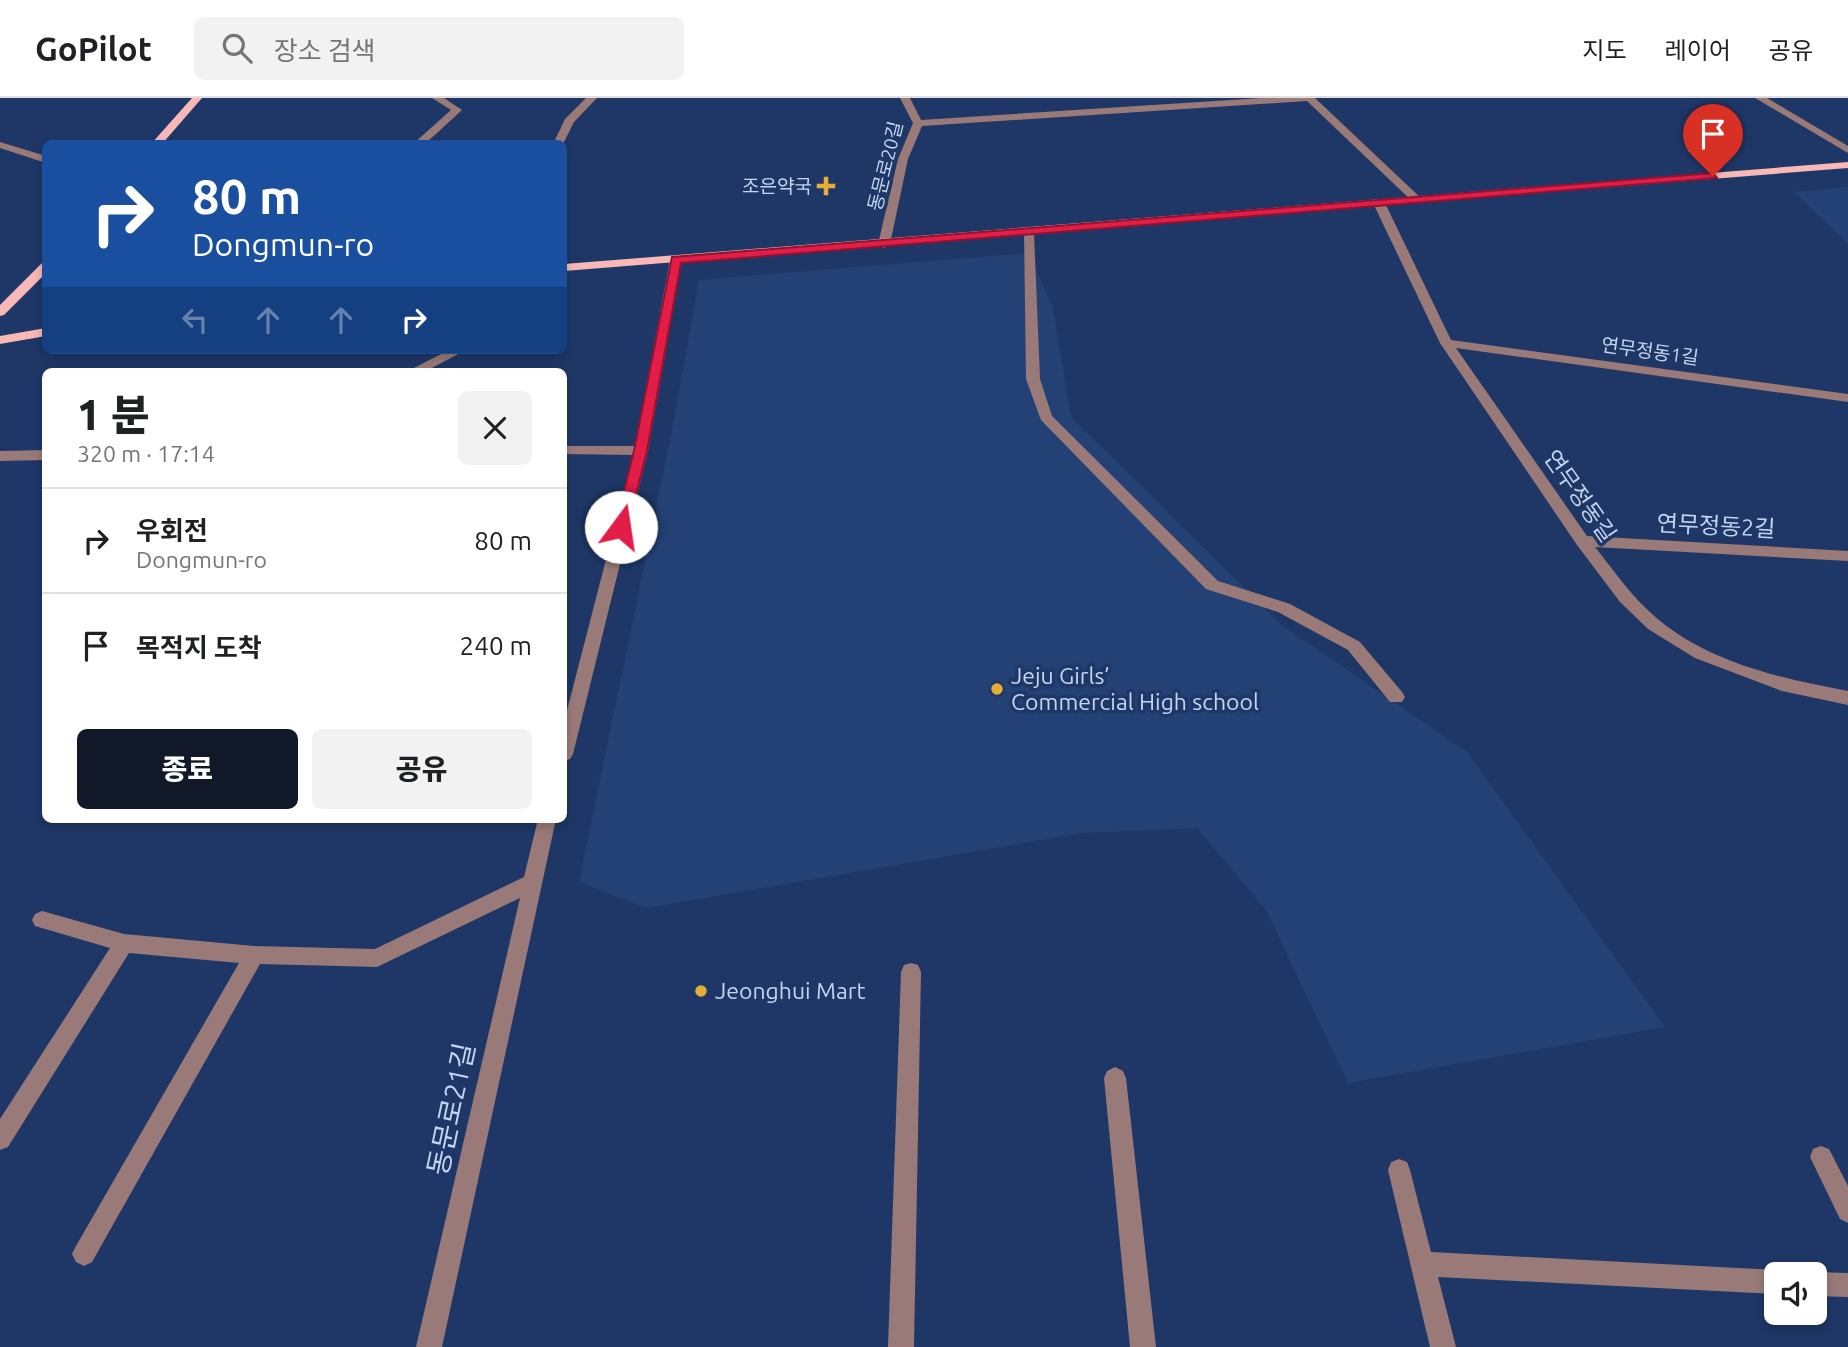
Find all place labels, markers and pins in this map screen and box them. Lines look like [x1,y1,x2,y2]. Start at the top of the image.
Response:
pin [1683,104,1743,176]
place label: 조은약국 [742,175,812,197]
marker: 조은약국 [818,178,834,194]
place label: Jeju Girls’ Commercial High school [1011,663,1259,714]
marker: Jeju Girls’ Commercial High school [989,681,1005,697]
place label: Jeonghui Mart [715,978,866,1003]
marker: Jeonghui Mart [693,983,709,999]

